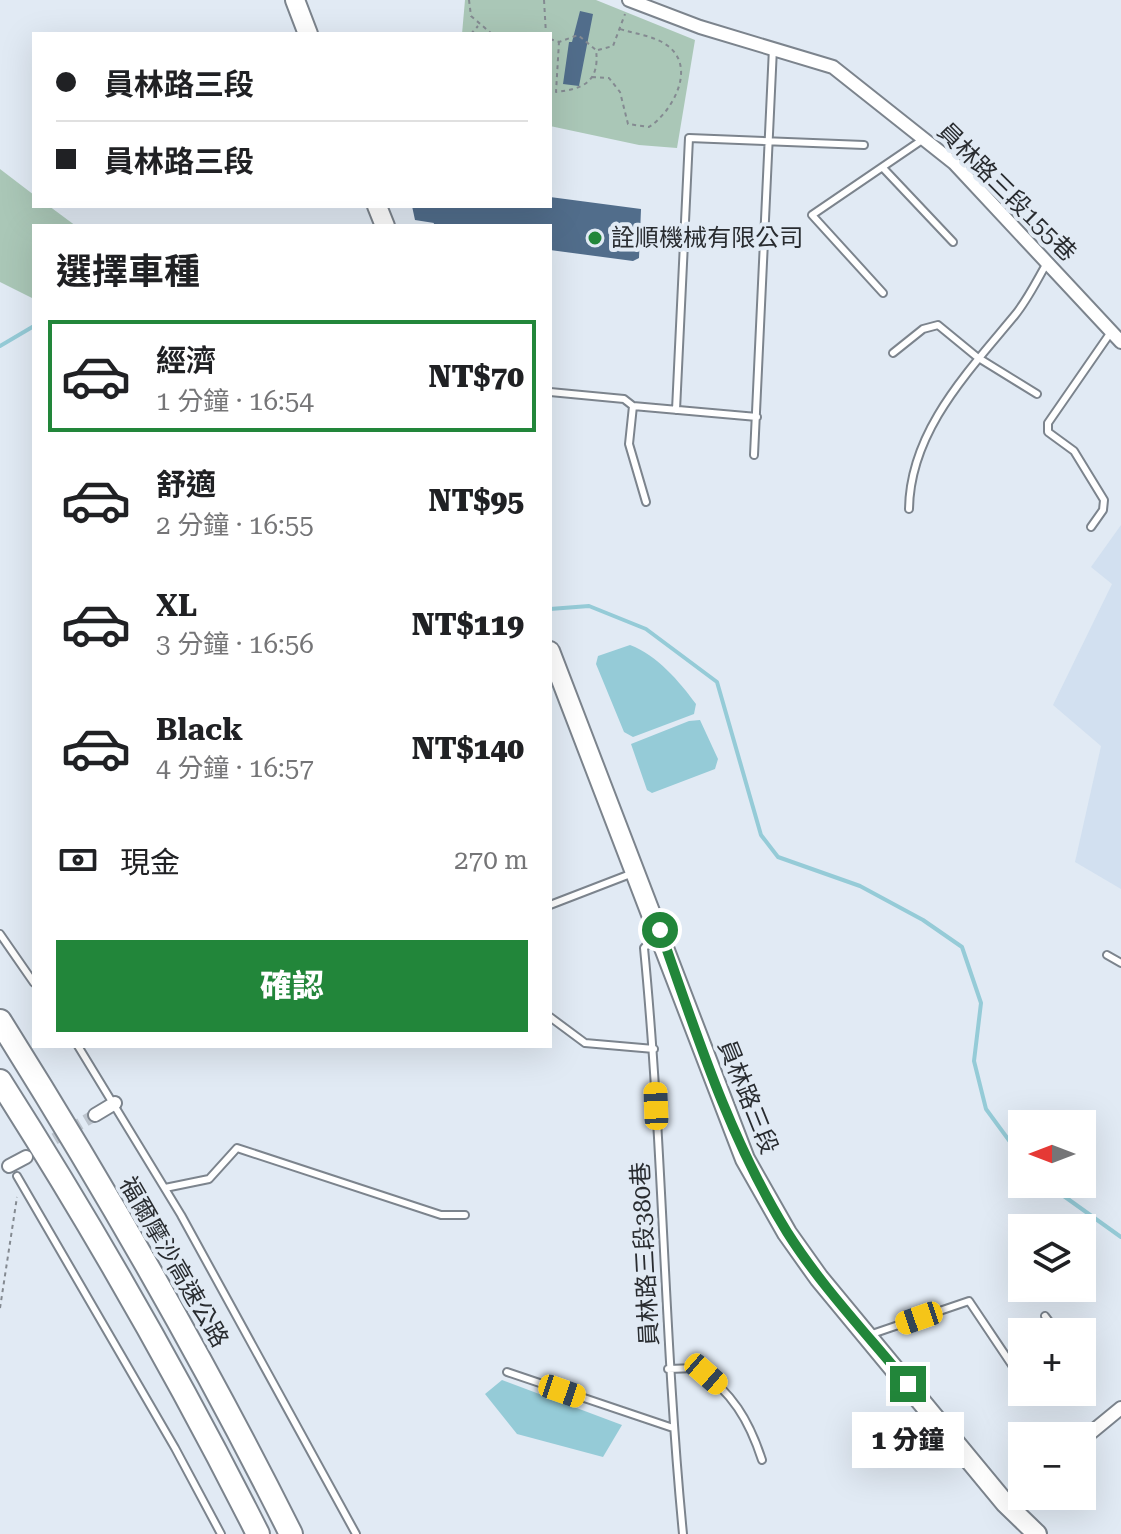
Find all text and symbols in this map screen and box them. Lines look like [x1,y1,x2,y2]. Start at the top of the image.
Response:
text: 員林路三段 [104,67,254,102]
street label: 員林路三段155巷 [932,117,1082,267]
text: 員林路三段 [104,144,254,179]
place label: 詮順機械有限公司 [611,224,803,252]
marker: 詮順機械有限公司 [586,229,604,247]
text: 選擇車種 [56,251,200,293]
icon: car [60,340,132,412]
text: 經濟 [156,343,216,378]
text: NT$70 [429,359,524,394]
text: 1 分鐘 · 16:54 [156,386,314,416]
icon: car [60,464,132,536]
text: 舒適 [156,467,216,502]
text: NT$95 [429,483,524,518]
text: 2 分鐘 · 16:55 [156,510,314,540]
icon: car [60,588,132,660]
text: XL [156,588,197,623]
text: NT$119 [412,607,524,642]
text: 3 分鐘 · 16:56 [156,629,314,659]
icon: car [60,712,132,784]
text: Black [156,712,243,747]
text: NT$140 [412,731,524,766]
text: 4 分鐘 · 16:57 [156,753,314,783]
icon: cash [56,838,100,882]
text: 現金 [120,845,180,880]
text: 270 m [454,845,528,875]
route start [642,912,678,948]
button: 確認 [56,940,528,1032]
street label: 員林路三段 [713,1036,783,1158]
car [643,1082,669,1130]
north arrow [1008,1110,1096,1198]
map controls [1008,1110,1096,1510]
street label: 員林路三段380巷 [626,1161,664,1347]
street label: 福爾摩沙高速公路 [114,1172,234,1352]
button: layers [1008,1214,1096,1302]
car [892,1299,946,1337]
button: + [1008,1318,1096,1406]
car [680,1349,732,1399]
route end [890,1366,926,1402]
car [535,1372,589,1410]
callout: 1 分鐘 [852,1412,964,1468]
button: − [1008,1422,1096,1510]
text: 1 分鐘 [871,1425,945,1455]

